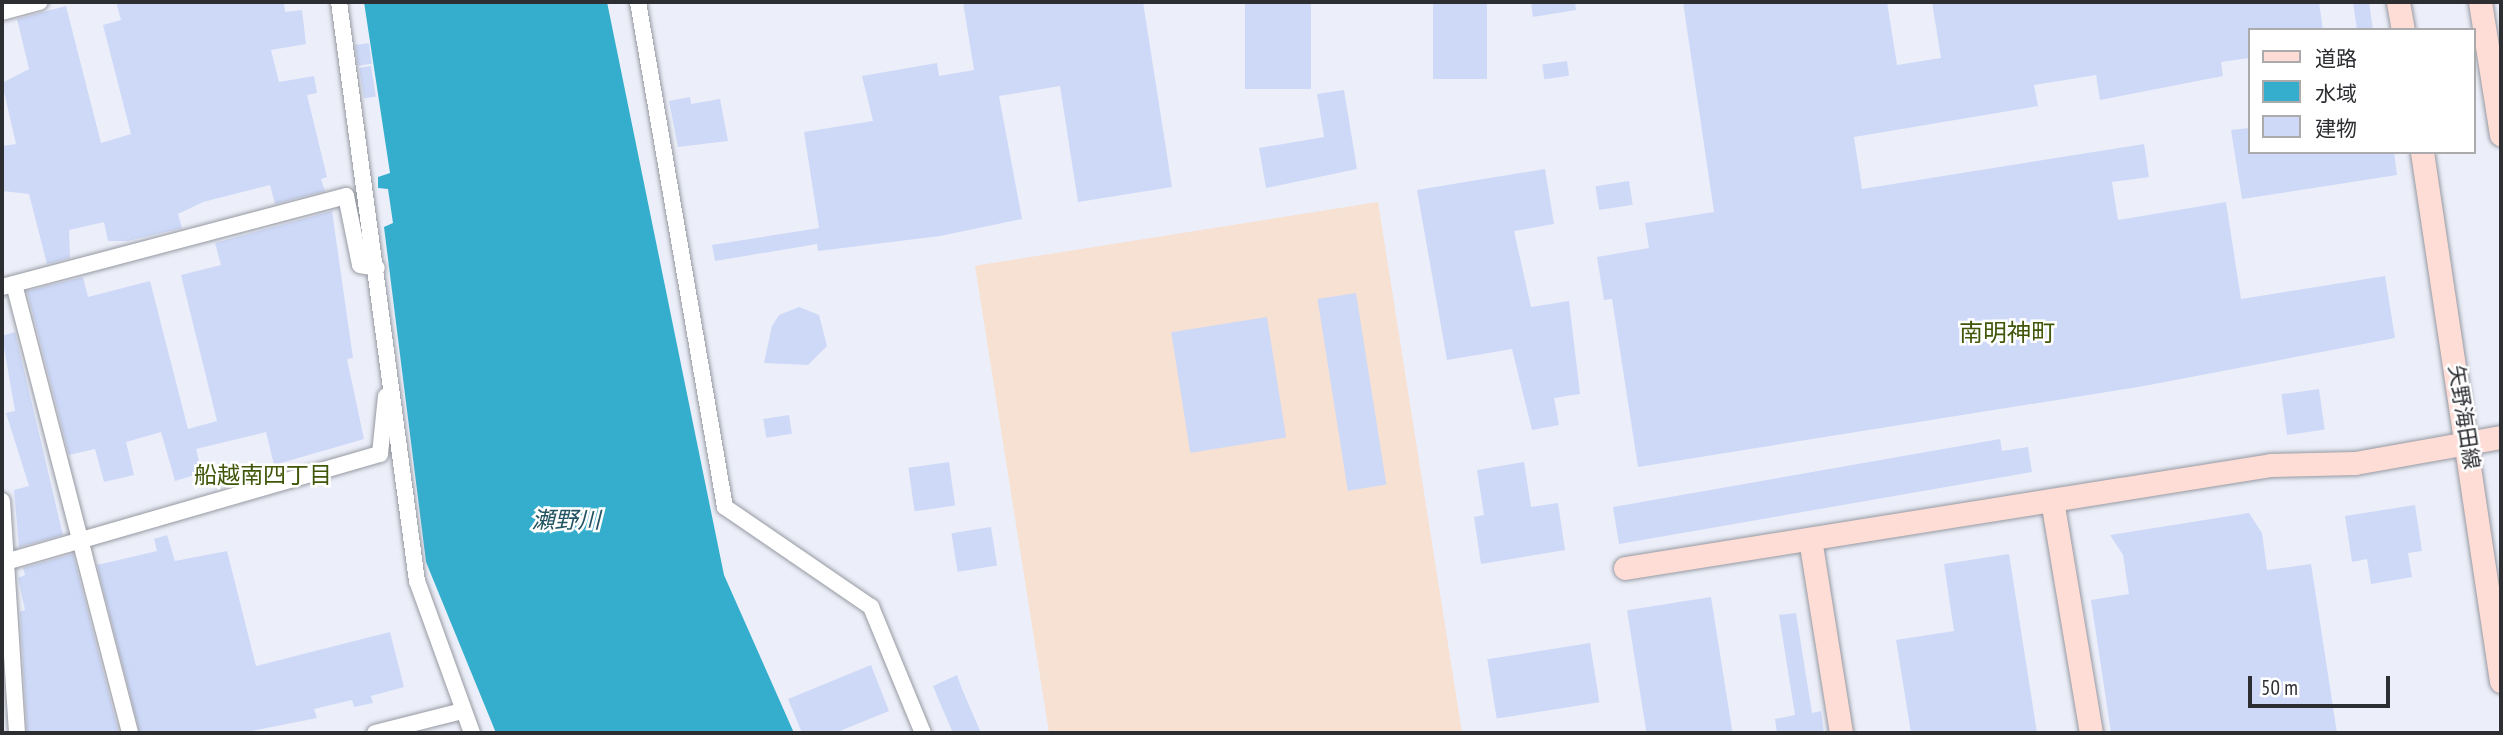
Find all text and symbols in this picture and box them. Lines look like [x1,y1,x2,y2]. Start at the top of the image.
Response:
legend [2248,28,2475,154]
text: 道路 [2315,45,2357,72]
text: 水域 [2315,80,2357,107]
text: 建物 [2315,115,2357,142]
district label: 南明神町 [1959,319,2055,347]
street label: 矢野海田線 [2443,363,2485,471]
district label: 船越南四丁目 [194,461,332,489]
water label: 瀬野川 [532,506,600,534]
scale bar [2251,662,2393,706]
text: 50 m [2261,674,2298,701]

